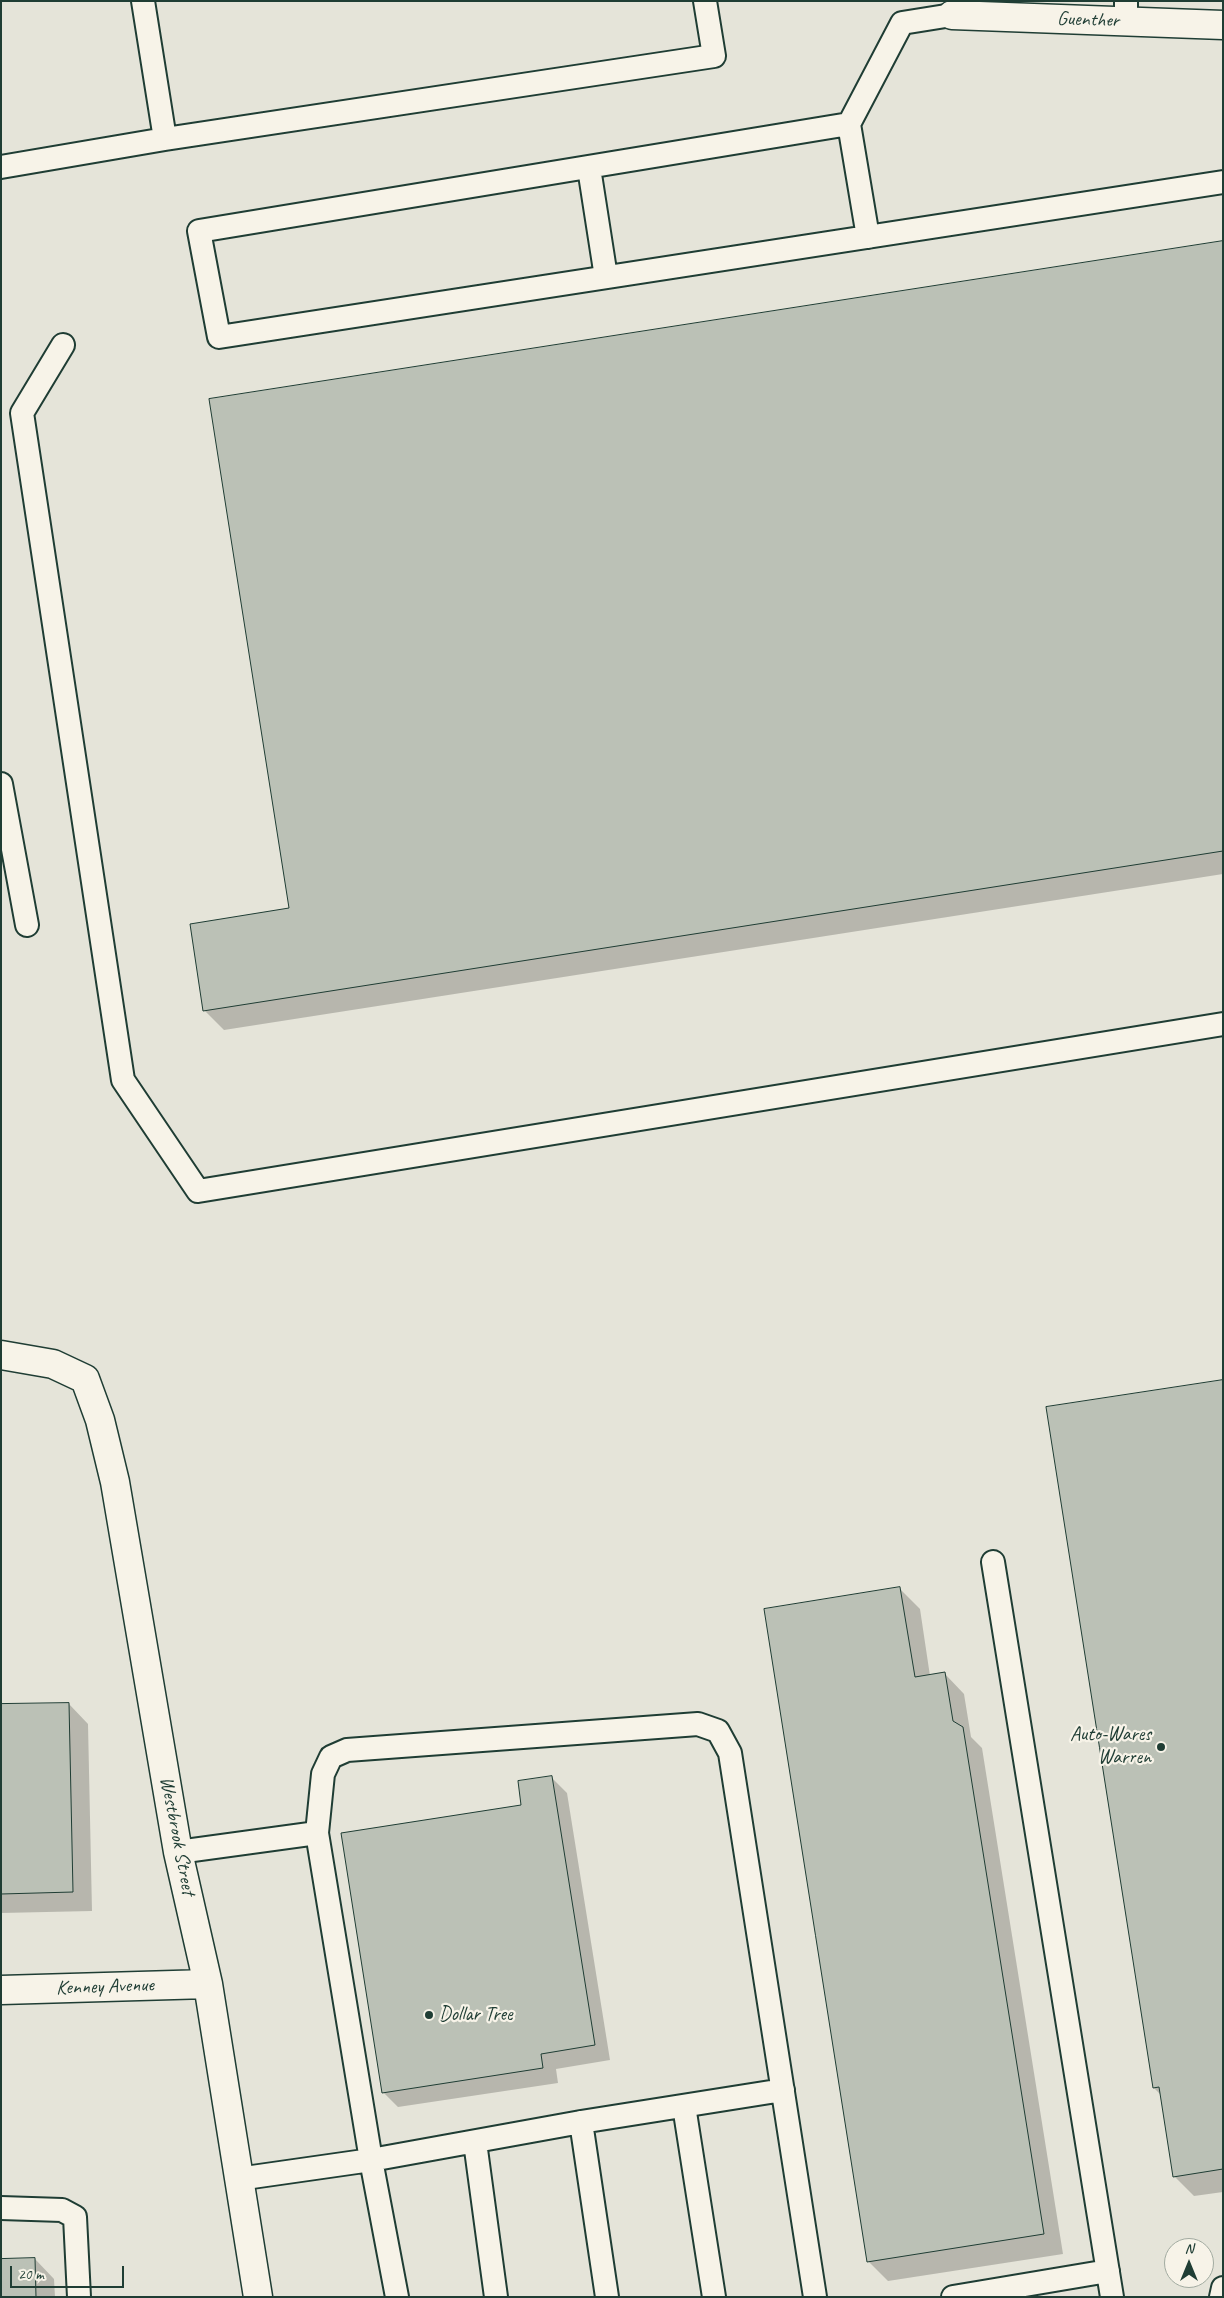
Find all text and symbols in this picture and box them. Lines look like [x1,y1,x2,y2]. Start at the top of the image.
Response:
street label: Guenther [1057,7,1119,33]
place label: Auto-Wares Warren [1070,1723,1151,1770]
marker: Auto-Wares Warren [1155,1741,1167,1753]
street label: Westbrook Street [154,1775,200,1897]
street label: Kenney Avenue [56,1973,154,2001]
place label: Dollar Tree [439,2003,512,2027]
marker: Dollar Tree [423,2009,435,2021]
north arrow [1164,2238,1214,2288]
text: N [1185,2240,1193,2257]
scale bar [12,2256,126,2288]
text: 20 m [18,2265,44,2284]

